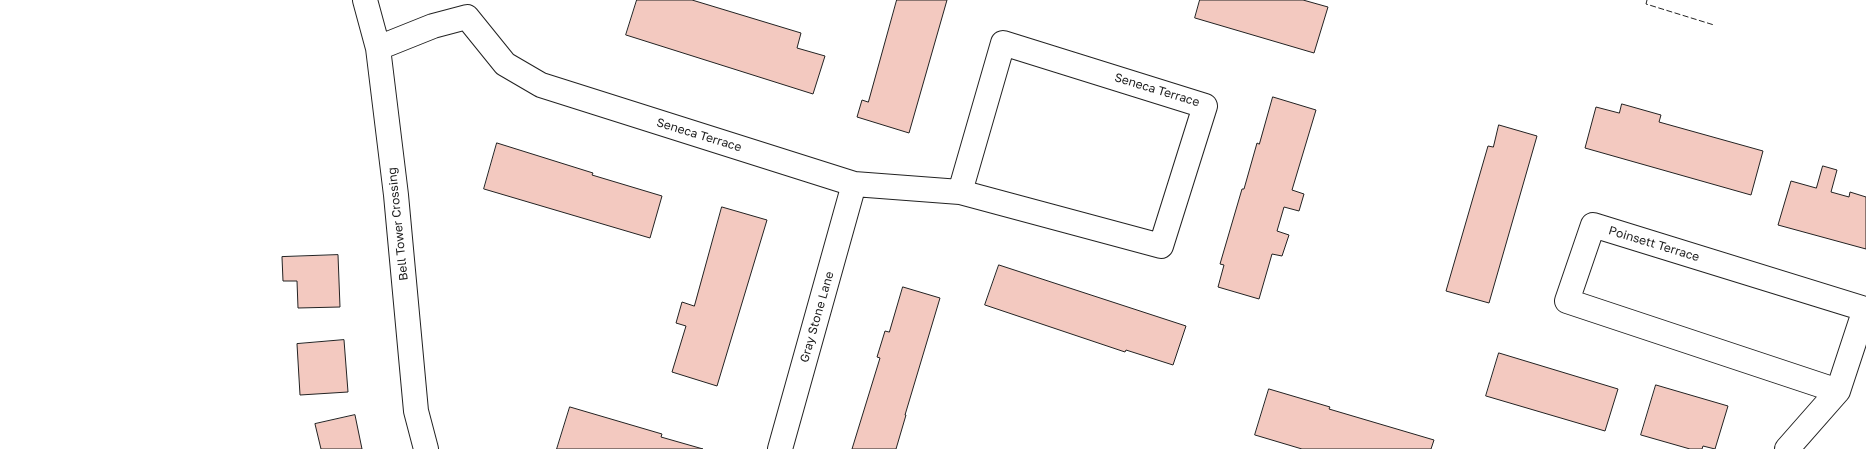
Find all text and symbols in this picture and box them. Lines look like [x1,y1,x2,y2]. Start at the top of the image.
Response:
street label: Seneca Terrace [1113,70,1201,110]
street label: Seneca Terrace [655,115,743,155]
street label: Bell Tower Crossing [385,167,411,281]
street label: Poinsett Terrace [1607,223,1701,265]
street label: Gray Stone Lane [797,270,837,364]

